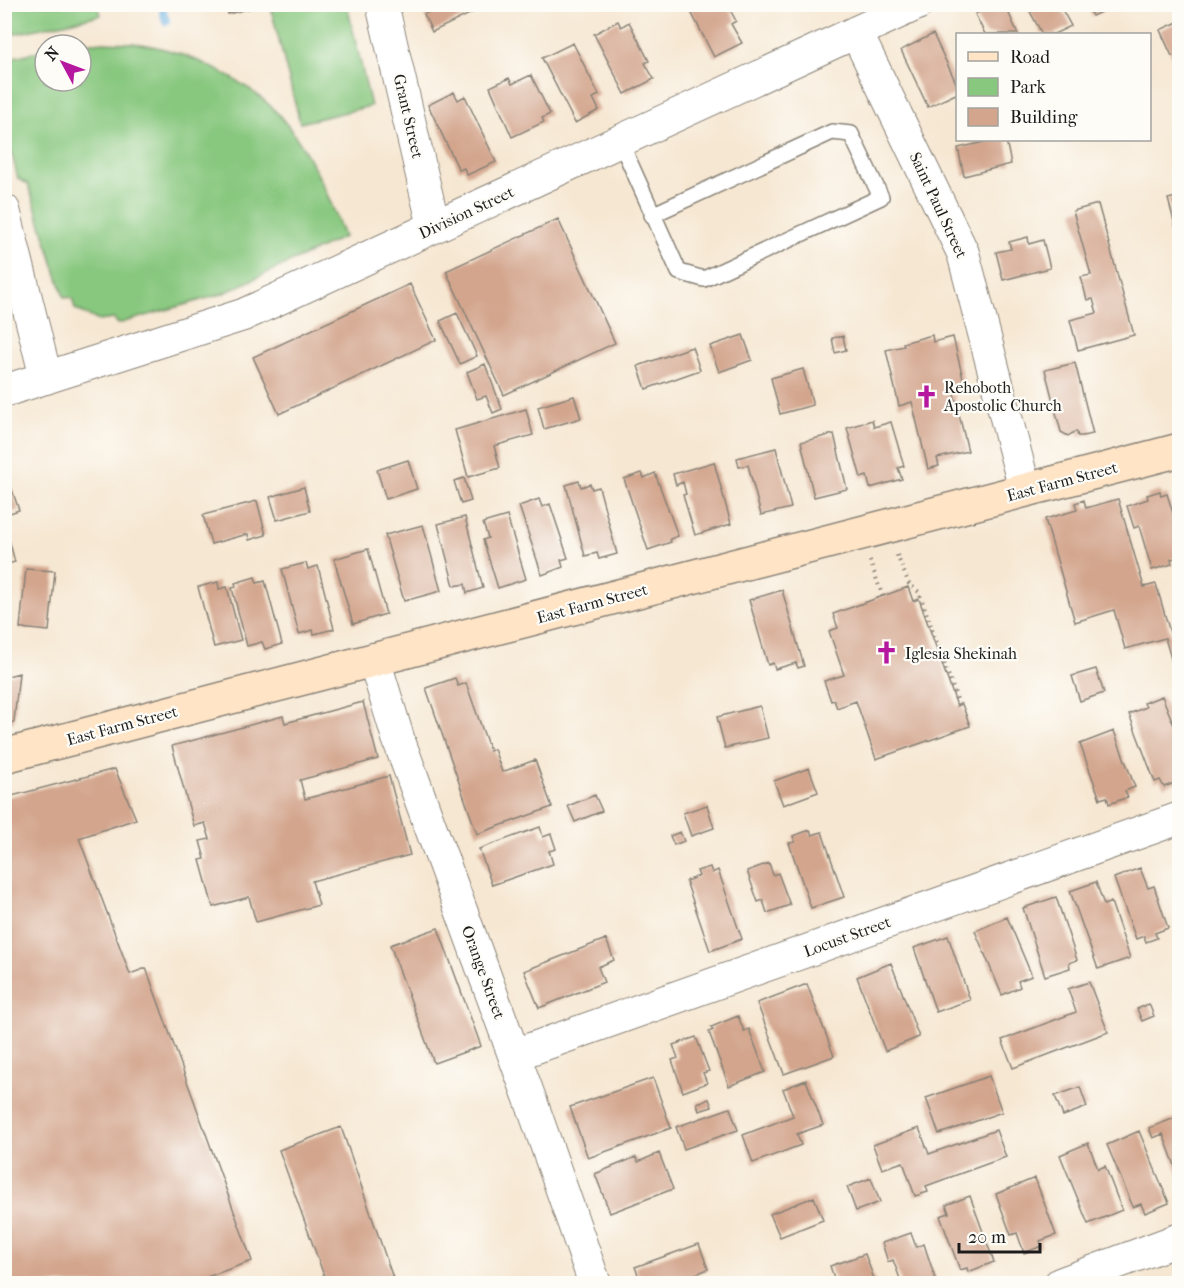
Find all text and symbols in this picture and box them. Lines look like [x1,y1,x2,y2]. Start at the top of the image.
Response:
north arrow [33,33,93,93]
legend [956,33,1151,141]
text: N [41,42,64,64]
text: Road [1010,47,1050,68]
street label: Grant Street [390,72,428,160]
text: Park [1010,77,1047,98]
text: Building [1010,107,1078,128]
street label: Saint Paul Street [906,149,972,261]
street label: Division Street [416,182,517,243]
place label: Rehoboth Apostolic Church [943,378,1062,415]
church icon: Rehoboth Apostolic Church [913,383,939,409]
street label: East Farm Street [1005,457,1120,505]
street label: East Farm Street [535,579,650,627]
church icon: Iglesia Shekinah [874,640,900,666]
place label: Iglesia Shekinah [905,644,1017,663]
street label: East Farm Street [65,701,180,749]
street label: Locust Street [801,912,894,961]
street label: Orange Street [458,923,509,1022]
scale bar [959,1216,1040,1254]
text: 20 m [968,1227,1006,1248]

